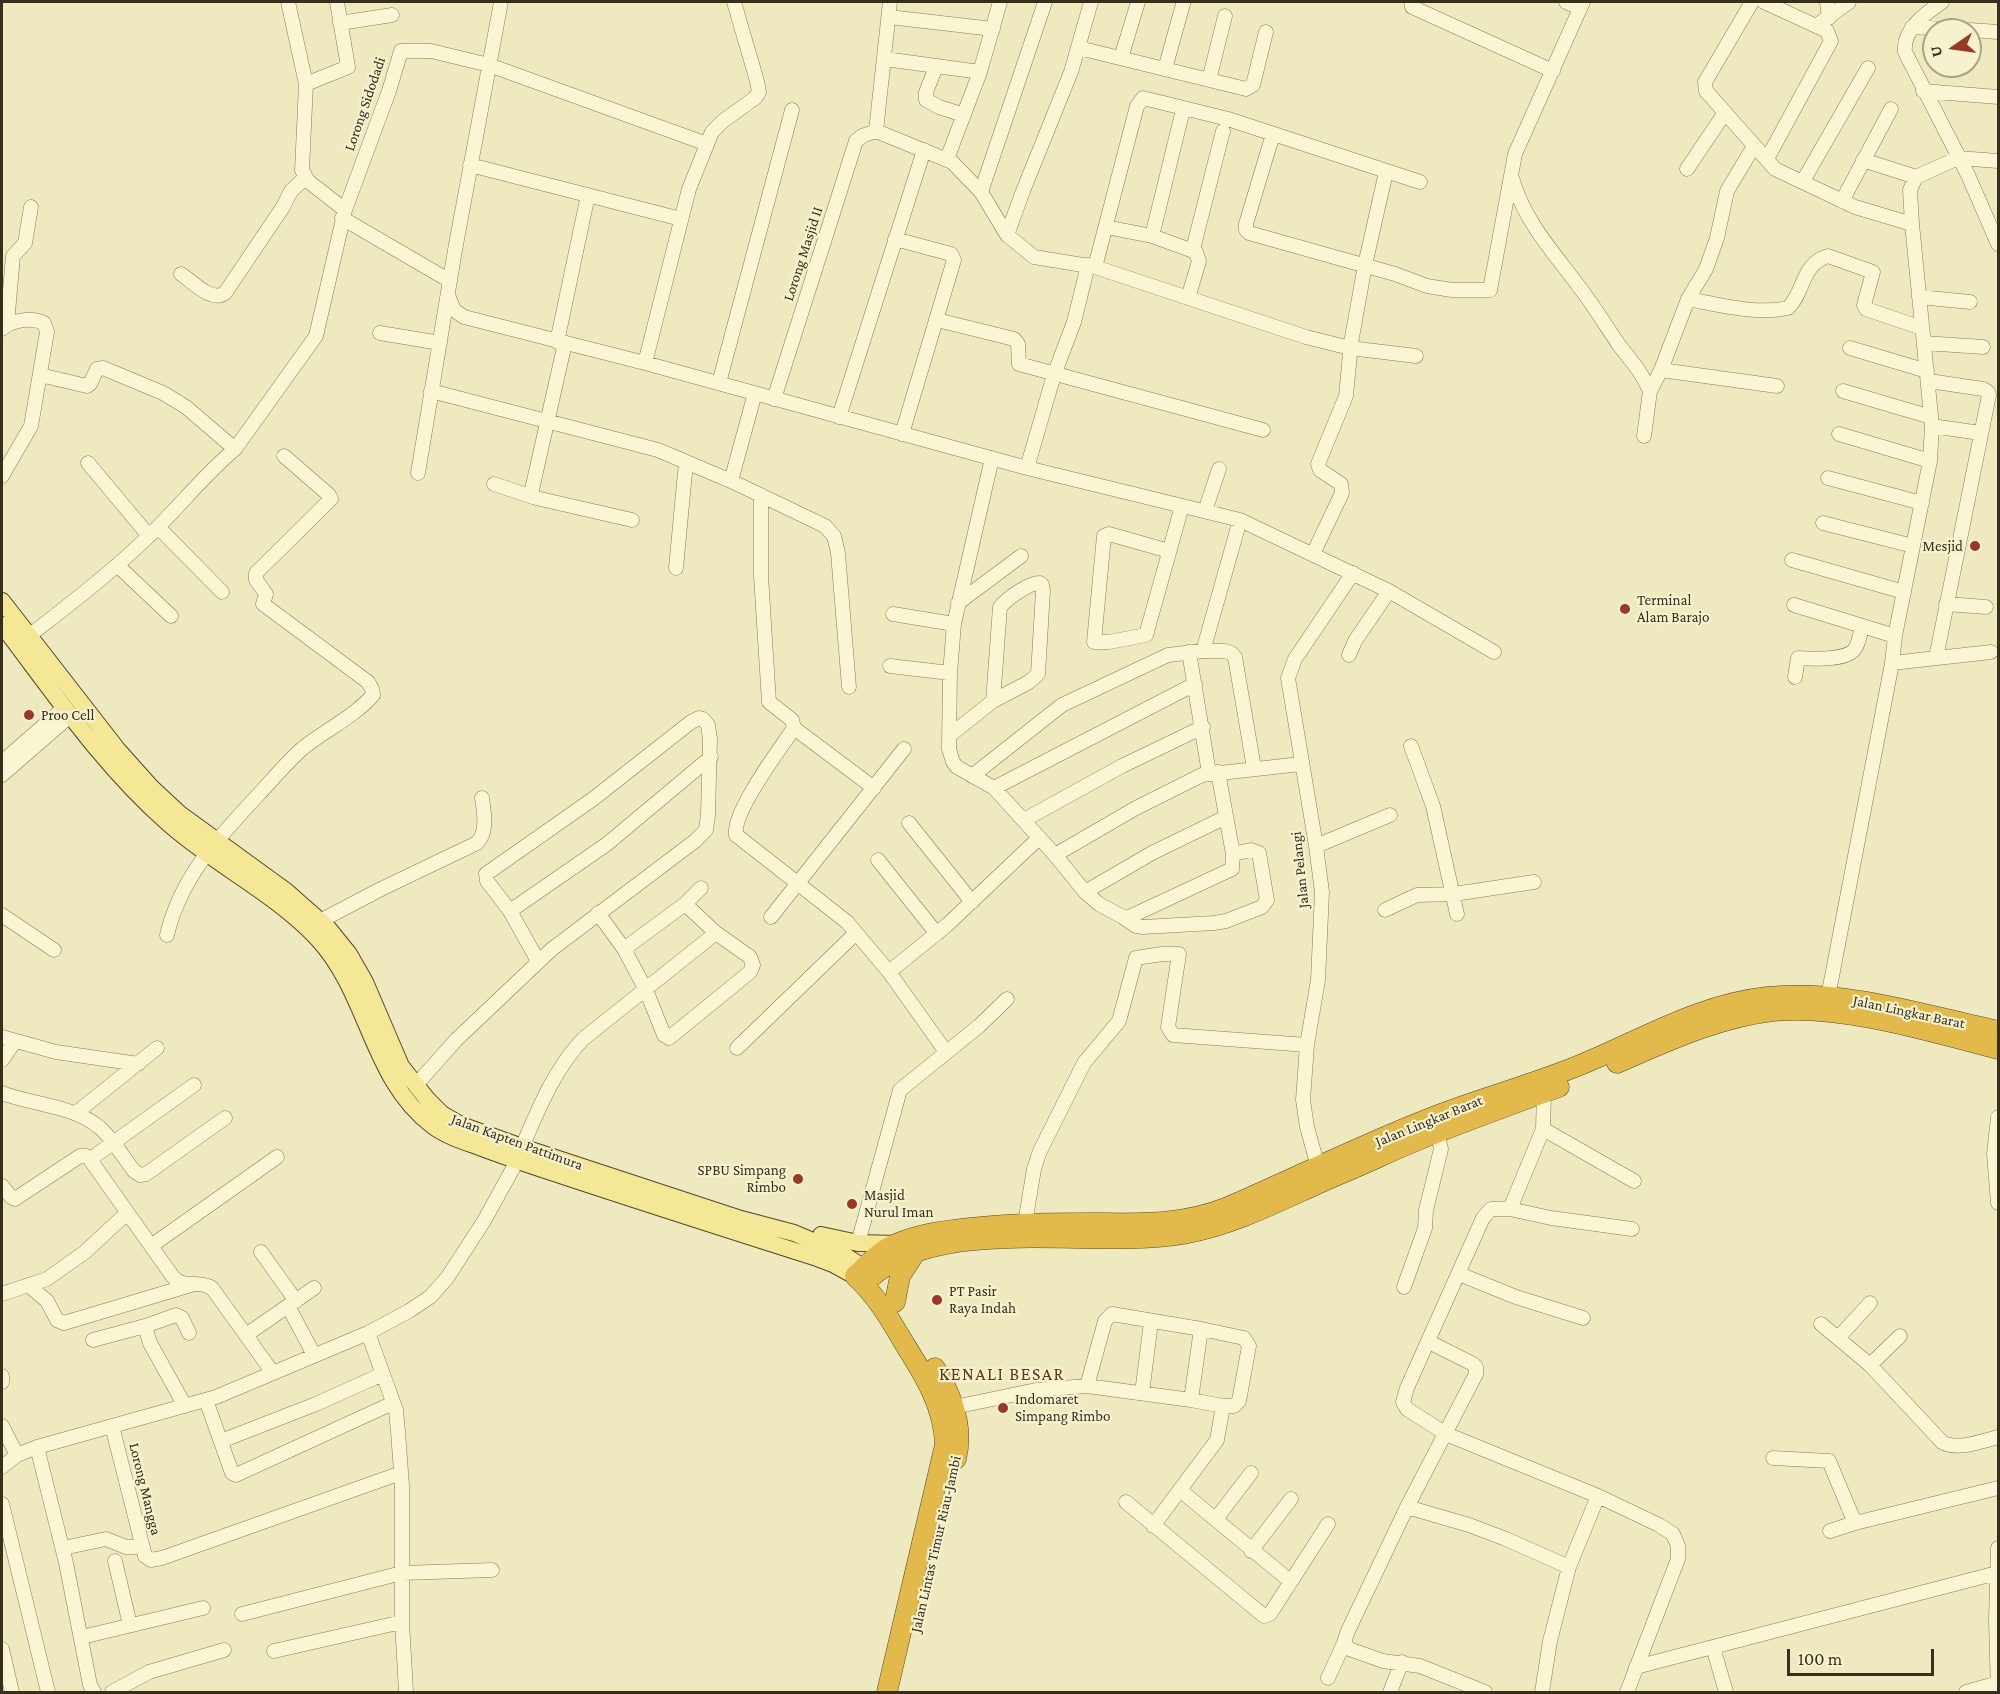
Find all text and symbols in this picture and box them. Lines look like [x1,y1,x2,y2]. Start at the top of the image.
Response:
north arrow [1922,18,1982,78]
text: U [1926,44,1945,59]
street label: Lorong Sidodadi [340,55,390,153]
street label: Lorong Masjid II [779,205,827,303]
place label: Mesjid [1923,537,1963,555]
marker: Mesjid [1968,539,1982,553]
place label: Terminal Alam Barajo [1637,591,1709,626]
marker: Terminal Alam Barajo [1618,602,1632,616]
place label: Proo Cell [41,706,94,724]
marker: Proo Cell [22,708,36,722]
street label: Jalan Pelangi [1287,831,1313,909]
street label: Jalan Lingkar Barat [1851,991,1967,1033]
street label: Jalan Lingkar Barat [1373,1091,1485,1151]
street label: Jalan Kapten Pattimura [449,1110,585,1174]
place label: SPBU Simpang Rimbo [698,1161,786,1196]
marker: SPBU Simpang Rimbo [791,1172,805,1186]
place label: Masjid Nurul Iman [864,1186,933,1221]
marker: Masjid Nurul Iman [845,1197,859,1211]
place label: PT Pasir Raya Indah [949,1282,1016,1317]
marker: PT Pasir Raya Indah [930,1293,944,1307]
district label: KENALI BESAR [939,1363,1065,1385]
place label: Indomaret Simpang Rimbo [1015,1390,1110,1425]
marker: Indomaret Simpang Rimbo [996,1401,1010,1415]
street label: Lorong Mangga [125,1441,165,1537]
street label: Jalan Lintas Timur Riau-Jambi [907,1454,965,1634]
scale bar [1790,1637,1937,1675]
text: 100 m [1798,1649,1842,1669]

